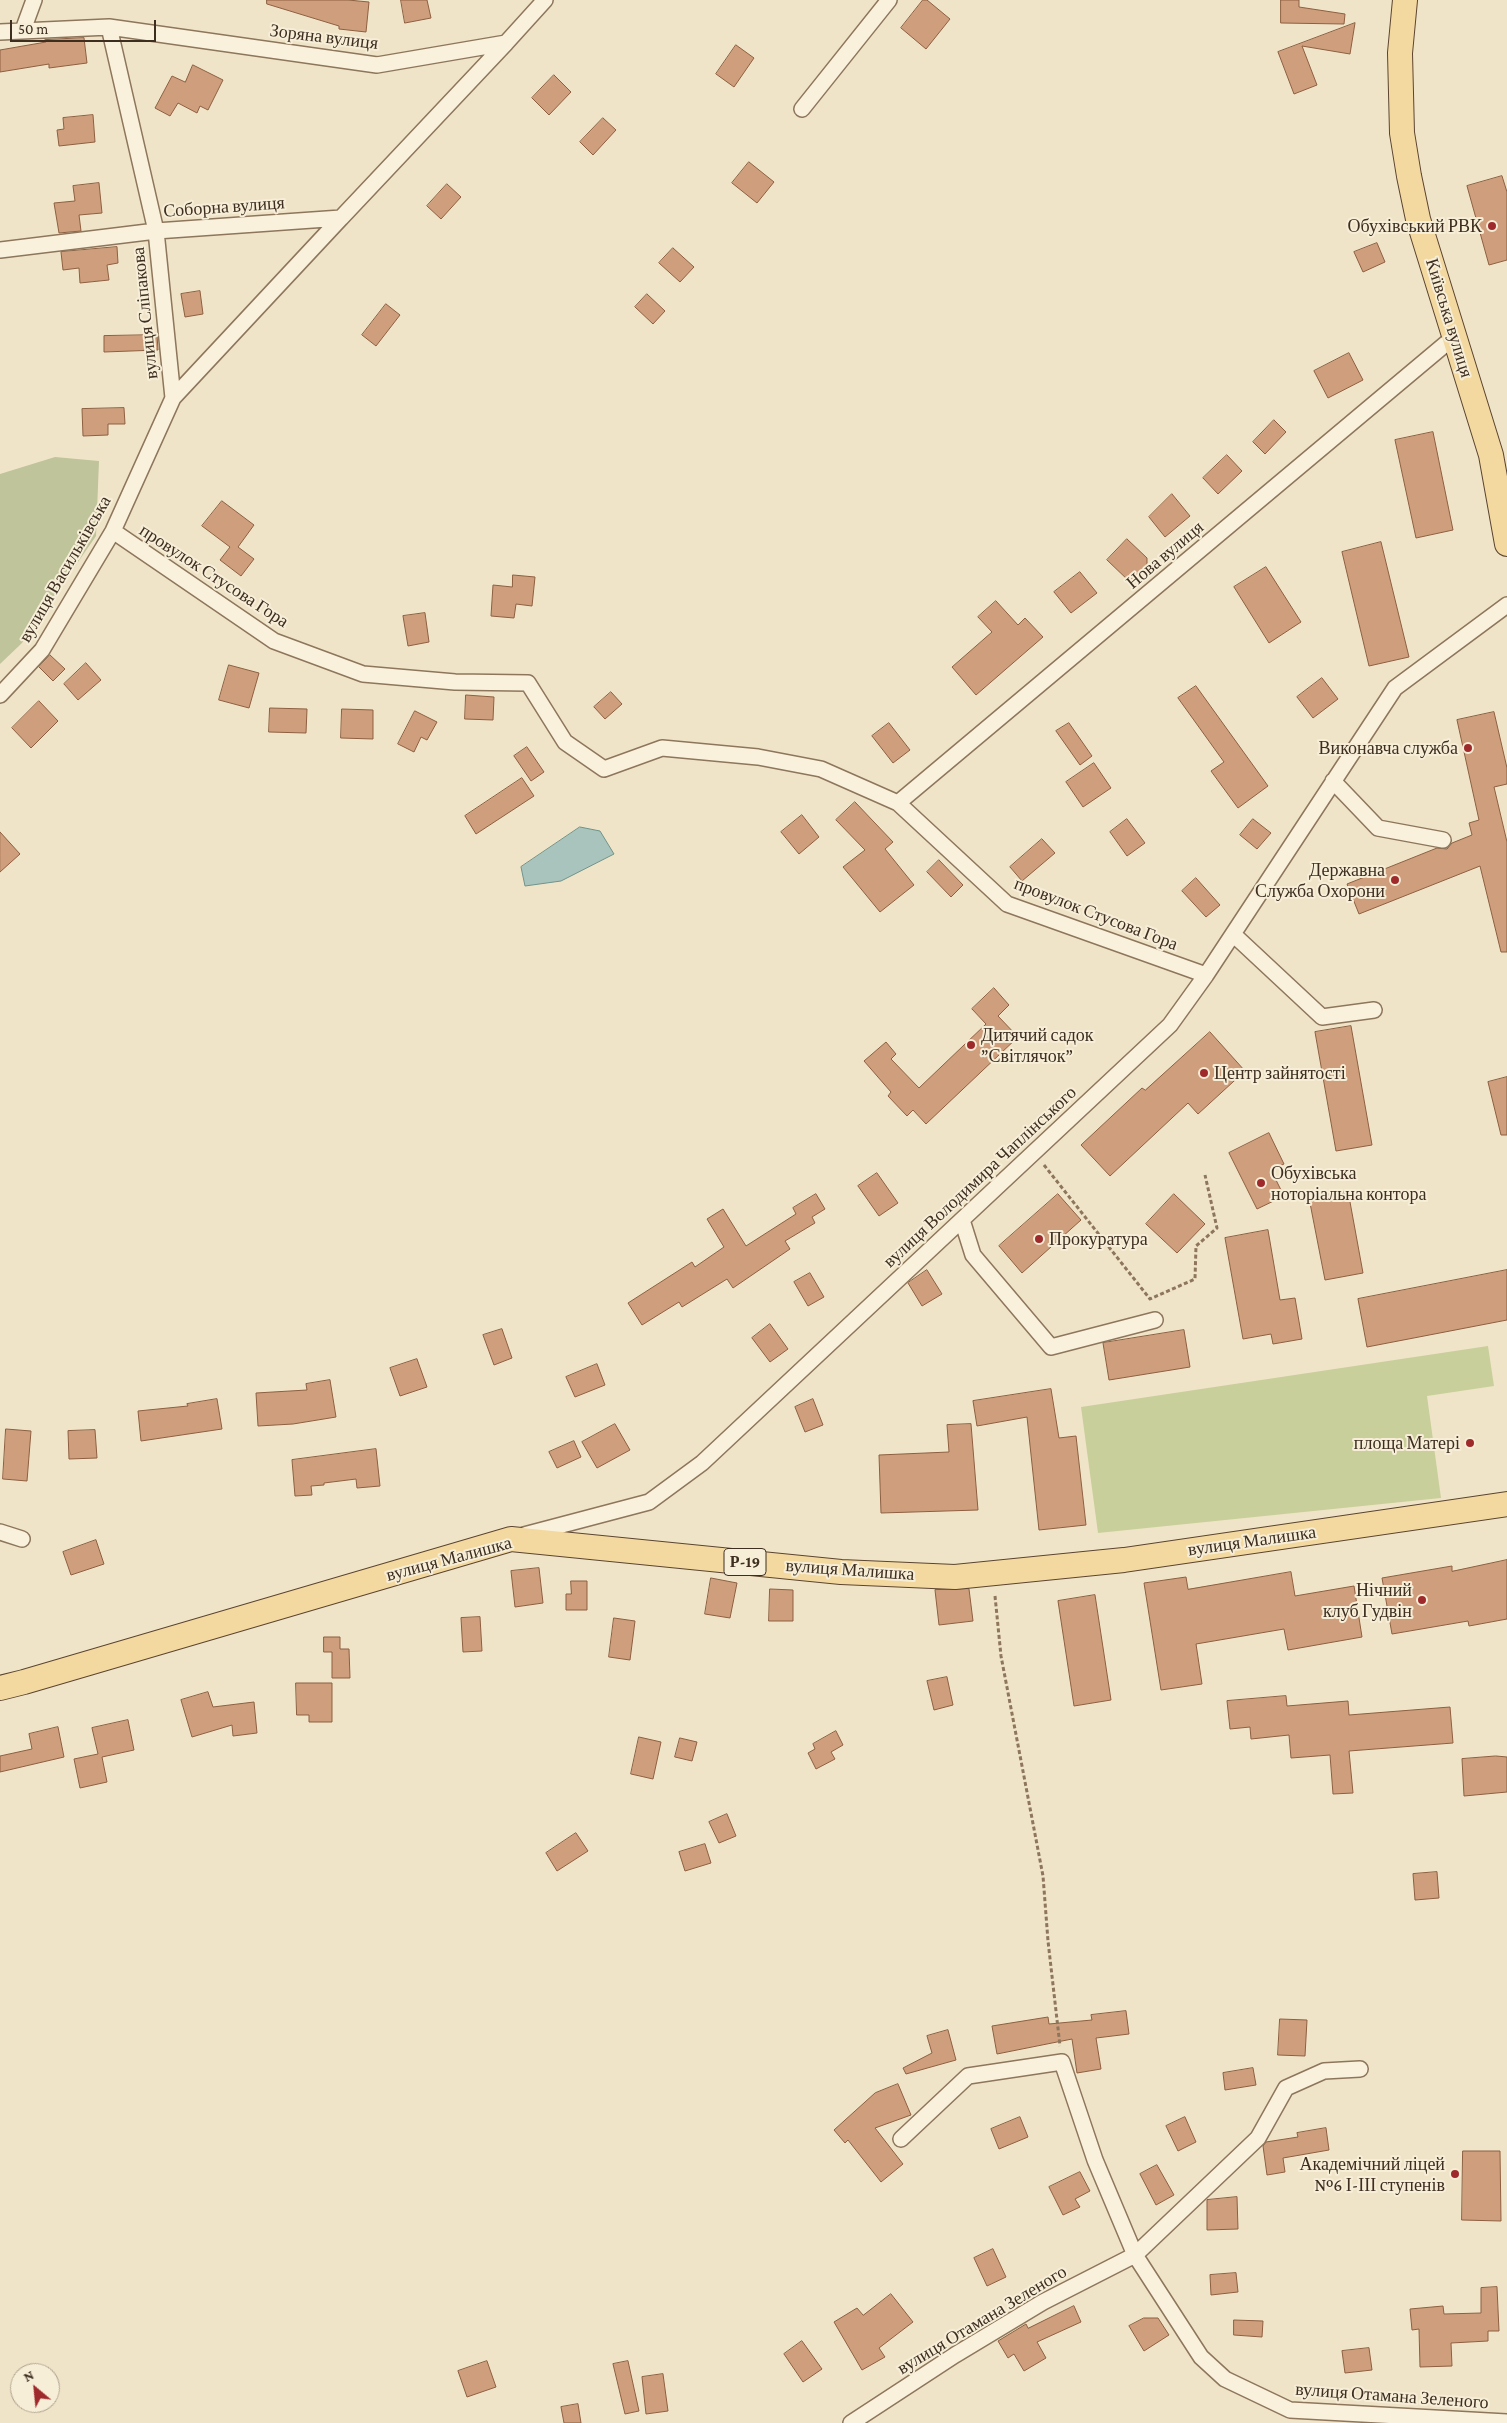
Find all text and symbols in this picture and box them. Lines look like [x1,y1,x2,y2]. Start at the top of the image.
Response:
scale bar [12,10,159,42]
street label: Зоряна вулиця [269,20,379,54]
text: 50 m [18,21,48,37]
street label: Соборна вулиця [163,192,285,222]
place label: Обухівський РВК [1348,215,1482,237]
marker: Обухівський РВК [1486,220,1498,232]
street label: вулиця Сліпакова [127,246,163,380]
street label: Київська вулиця [1421,256,1477,380]
street label: вулиця Васильківська [14,492,116,646]
street label: Нова вулиця [1122,516,1208,594]
street label: провулок Стусова Гора [135,520,293,632]
place label: Виконавча служба [1319,737,1458,759]
marker: Виконавча служба [1462,742,1474,754]
place label: Державна Служба Охорони [1255,859,1385,902]
street label: провулок Стусова Гора [1011,873,1181,955]
marker: Державна Служба Охорони [1389,874,1401,886]
place label: Дитячий садок ”Світлячок” [981,1024,1094,1066]
marker: Дитячий садок ”Світлячок” [965,1039,977,1051]
place label: Центр зайнятості [1214,1062,1346,1084]
marker: Центр зайнятості [1198,1067,1210,1079]
street label: вулиця Володимира Чаплінського [879,1082,1081,1272]
place label: Обухівська ноторіальна контора [1271,1162,1426,1204]
marker: Обухівська ноторіальна контора [1255,1177,1267,1189]
place label: Прокуратура [1049,1228,1148,1250]
marker: Прокуратура [1033,1233,1045,1245]
place label: площа Матері [1354,1432,1460,1454]
marker: площа Матері [1464,1437,1476,1449]
street label: вулиця Малишка [1187,1521,1317,1561]
street label: вулиця Малишка [384,1532,514,1586]
road number: Р-19 [724,1548,766,1575]
street label: вулиця Малишка [785,1555,915,1585]
place label: Нічний клуб Гудвін [1323,1579,1412,1622]
marker: Нічний клуб Гудвін [1416,1594,1428,1606]
place label: Академічний ліцей №6 І-ІІІ ступенів [1299,2153,1445,2196]
marker: Академічний ліцей №6 І-ІІІ ступенів [1449,2168,1461,2180]
street label: вулиця Отамана Зеленого [893,2261,1071,2379]
north arrow [10,2363,60,2413]
text: N [20,2366,36,2385]
street label: вулиця Отамана Зеленого [1295,2378,1489,2414]

